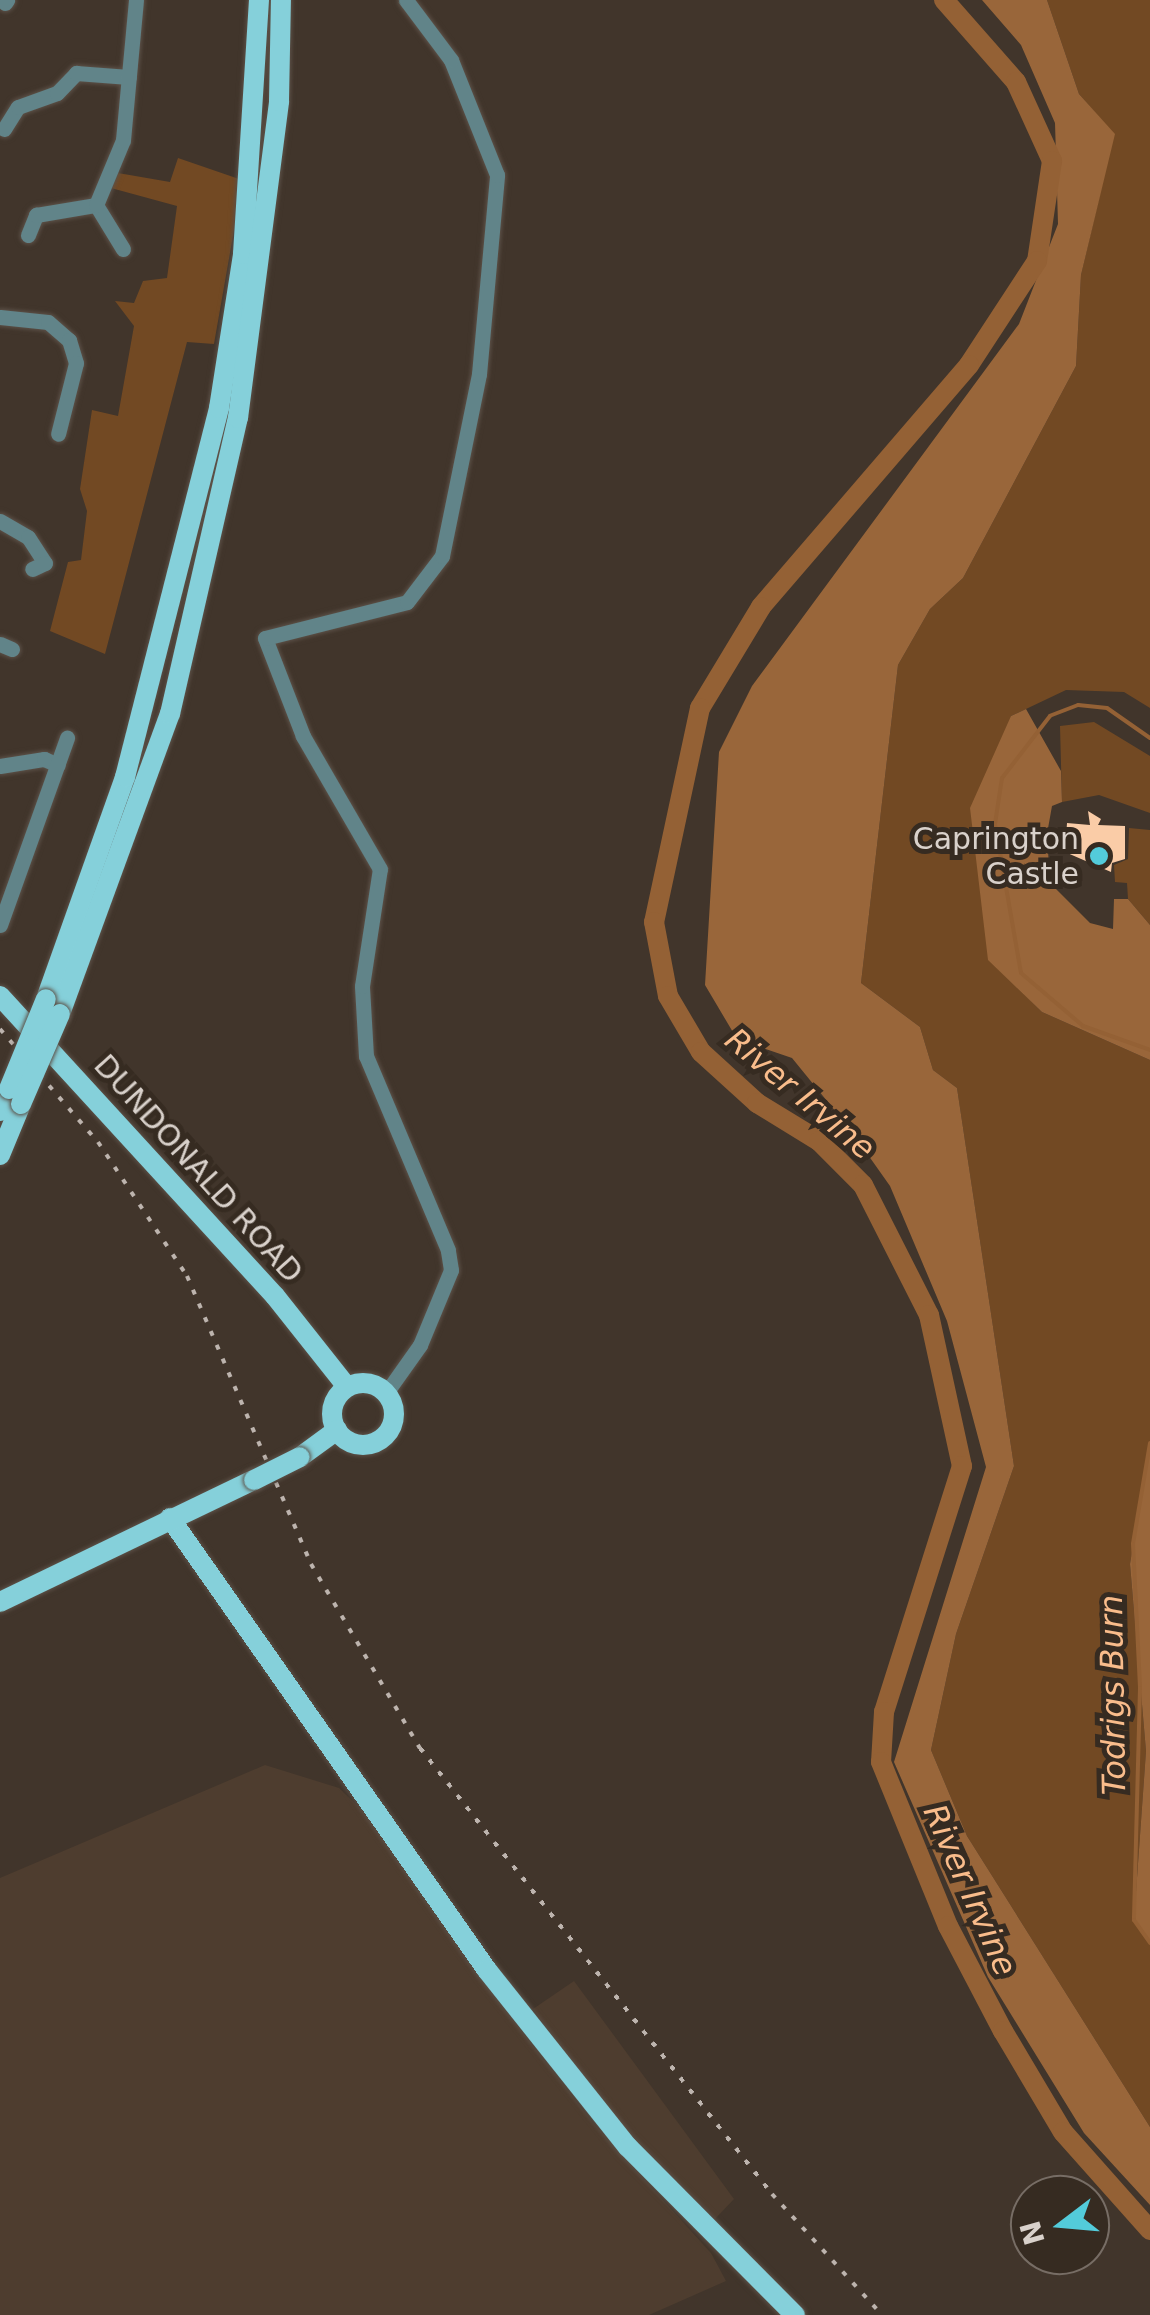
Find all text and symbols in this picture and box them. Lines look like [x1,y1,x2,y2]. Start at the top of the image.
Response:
place label: Caprington Castle [913,821,1079,892]
marker: Caprington Castle [1088,845,1110,867]
water label: River Irvine [717,1020,883,1168]
street label: DUNDONALD ROAD [86,1048,310,1290]
water label: Todrigs Burn [1092,1595,1134,1795]
water label: River Irvine [915,1798,1025,1982]
north arrow [1010,2175,1110,2275]
text: N [1014,2217,1052,2249]

